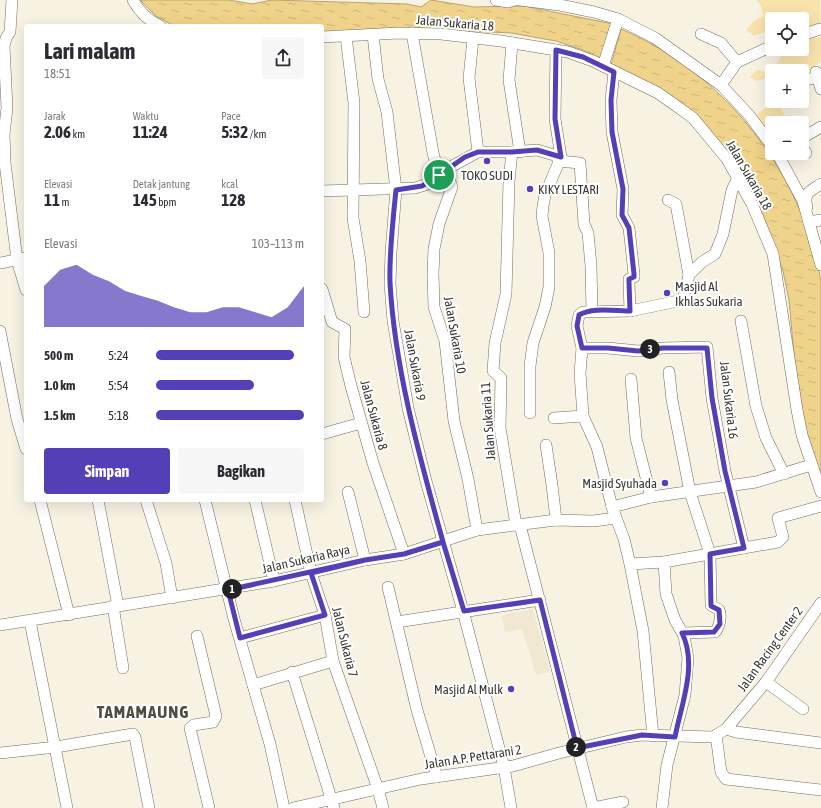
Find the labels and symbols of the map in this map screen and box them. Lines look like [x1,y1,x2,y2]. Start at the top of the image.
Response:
street label: Jalan Sukaria 18 [415,12,495,34]
street label: Jalan Sukaria 18 [723,137,775,213]
marker: TOKO SUDI [482,156,492,166]
pin [422,158,456,192]
place label: TOKO SUDI [461,168,513,183]
place label: KIKY LESTARI [538,182,599,197]
marker: KIKY LESTARI [525,184,535,194]
place label: Masjid Al Ikhlas Sukaria [675,279,743,309]
marker: Masjid Al Ikhlas Sukaria [662,288,672,298]
street label: Jalan Sukaria 10 [441,295,469,375]
street label: Jalan Sukaria 9 [401,328,429,402]
pin: 3 [640,339,660,359]
street label: Jalan Sukaria 16 [717,360,741,440]
street label: Jalan Sukaria 8 [357,378,391,452]
street label: Jalan Sukaria 11 [478,381,498,461]
place label: Masjid Syuhada [582,476,657,491]
marker: Masjid Syuhada [660,478,670,488]
street label: Jalan Sukaria Raya [261,542,351,576]
pin: 1 [222,579,242,599]
street label: Jalan Racing Center 2 [734,604,806,694]
street label: Jalan Sukaria 7 [329,605,361,679]
place label: Masjid Al Mulk [434,682,503,697]
marker: Masjid Al Mulk [506,684,516,694]
district label: TAMAMAUNG [97,702,189,722]
pin: 2 [566,737,586,757]
street label: Jalan A.P. Pettarani 2 [423,742,523,772]

